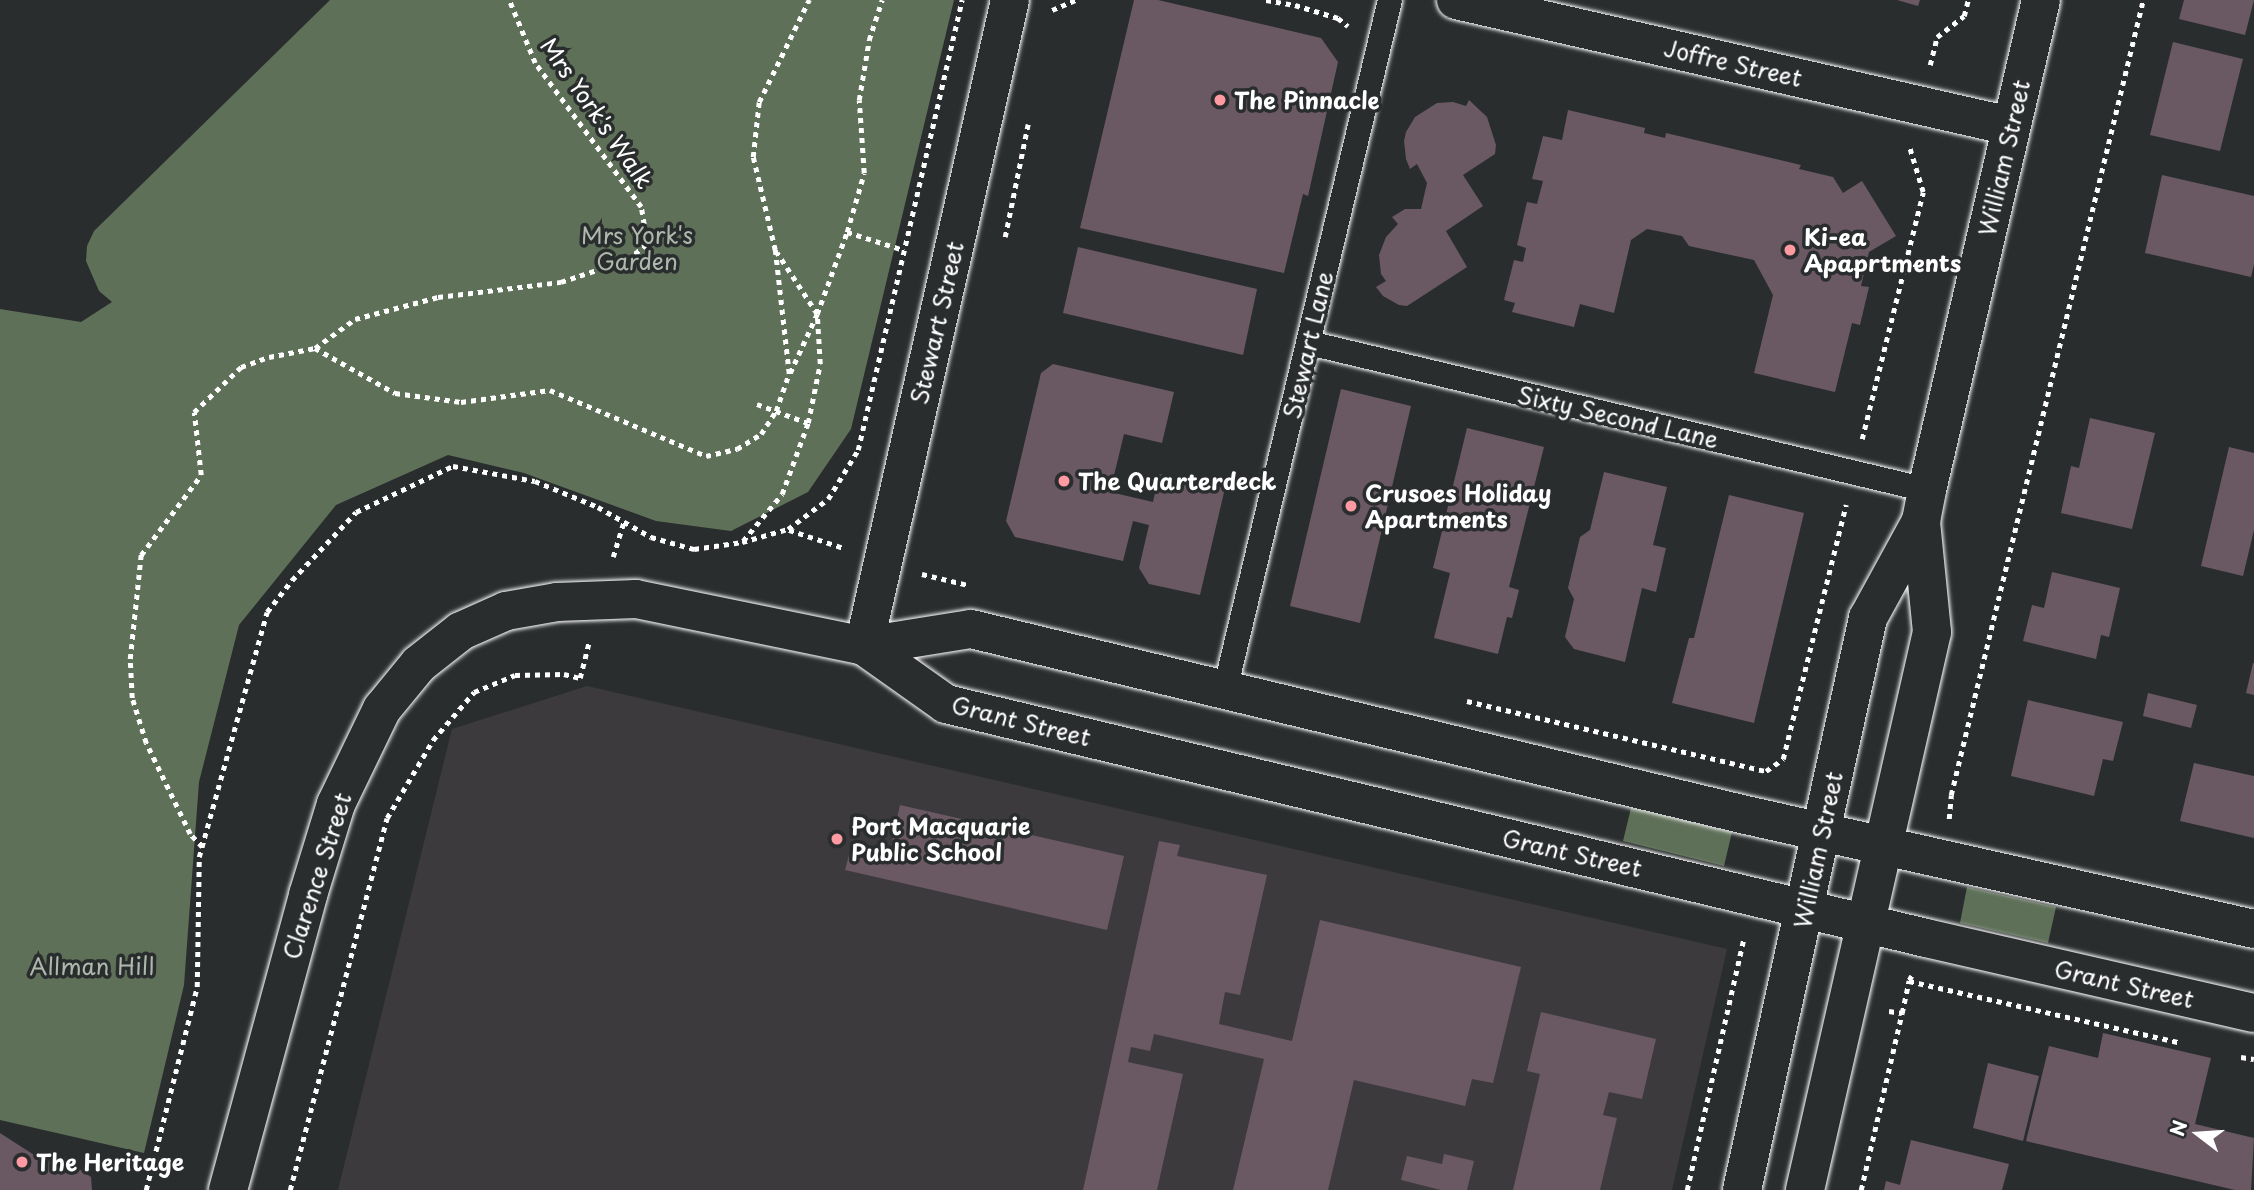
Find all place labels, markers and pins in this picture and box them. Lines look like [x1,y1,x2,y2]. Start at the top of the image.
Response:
place label: The Pinnacle [1234,86,1382,114]
marker: The Pinnacle [1212,92,1228,108]
place label: Ki-ea Apaprtments [1804,223,1961,277]
marker: Ki-ea Apaprtments [1782,242,1798,258]
place label: The Quarterdeck [1078,467,1277,495]
marker: The Quarterdeck [1056,473,1072,489]
place label: Crusoes Holiday Apartments [1365,479,1551,533]
marker: Crusoes Holiday Apartments [1343,498,1359,514]
place label: Port Macquarie Public School [851,812,1034,866]
marker: Port Macquarie Public School [829,831,845,847]
place label: The Heritage [36,1148,187,1176]
marker: The Heritage [14,1154,30,1170]

